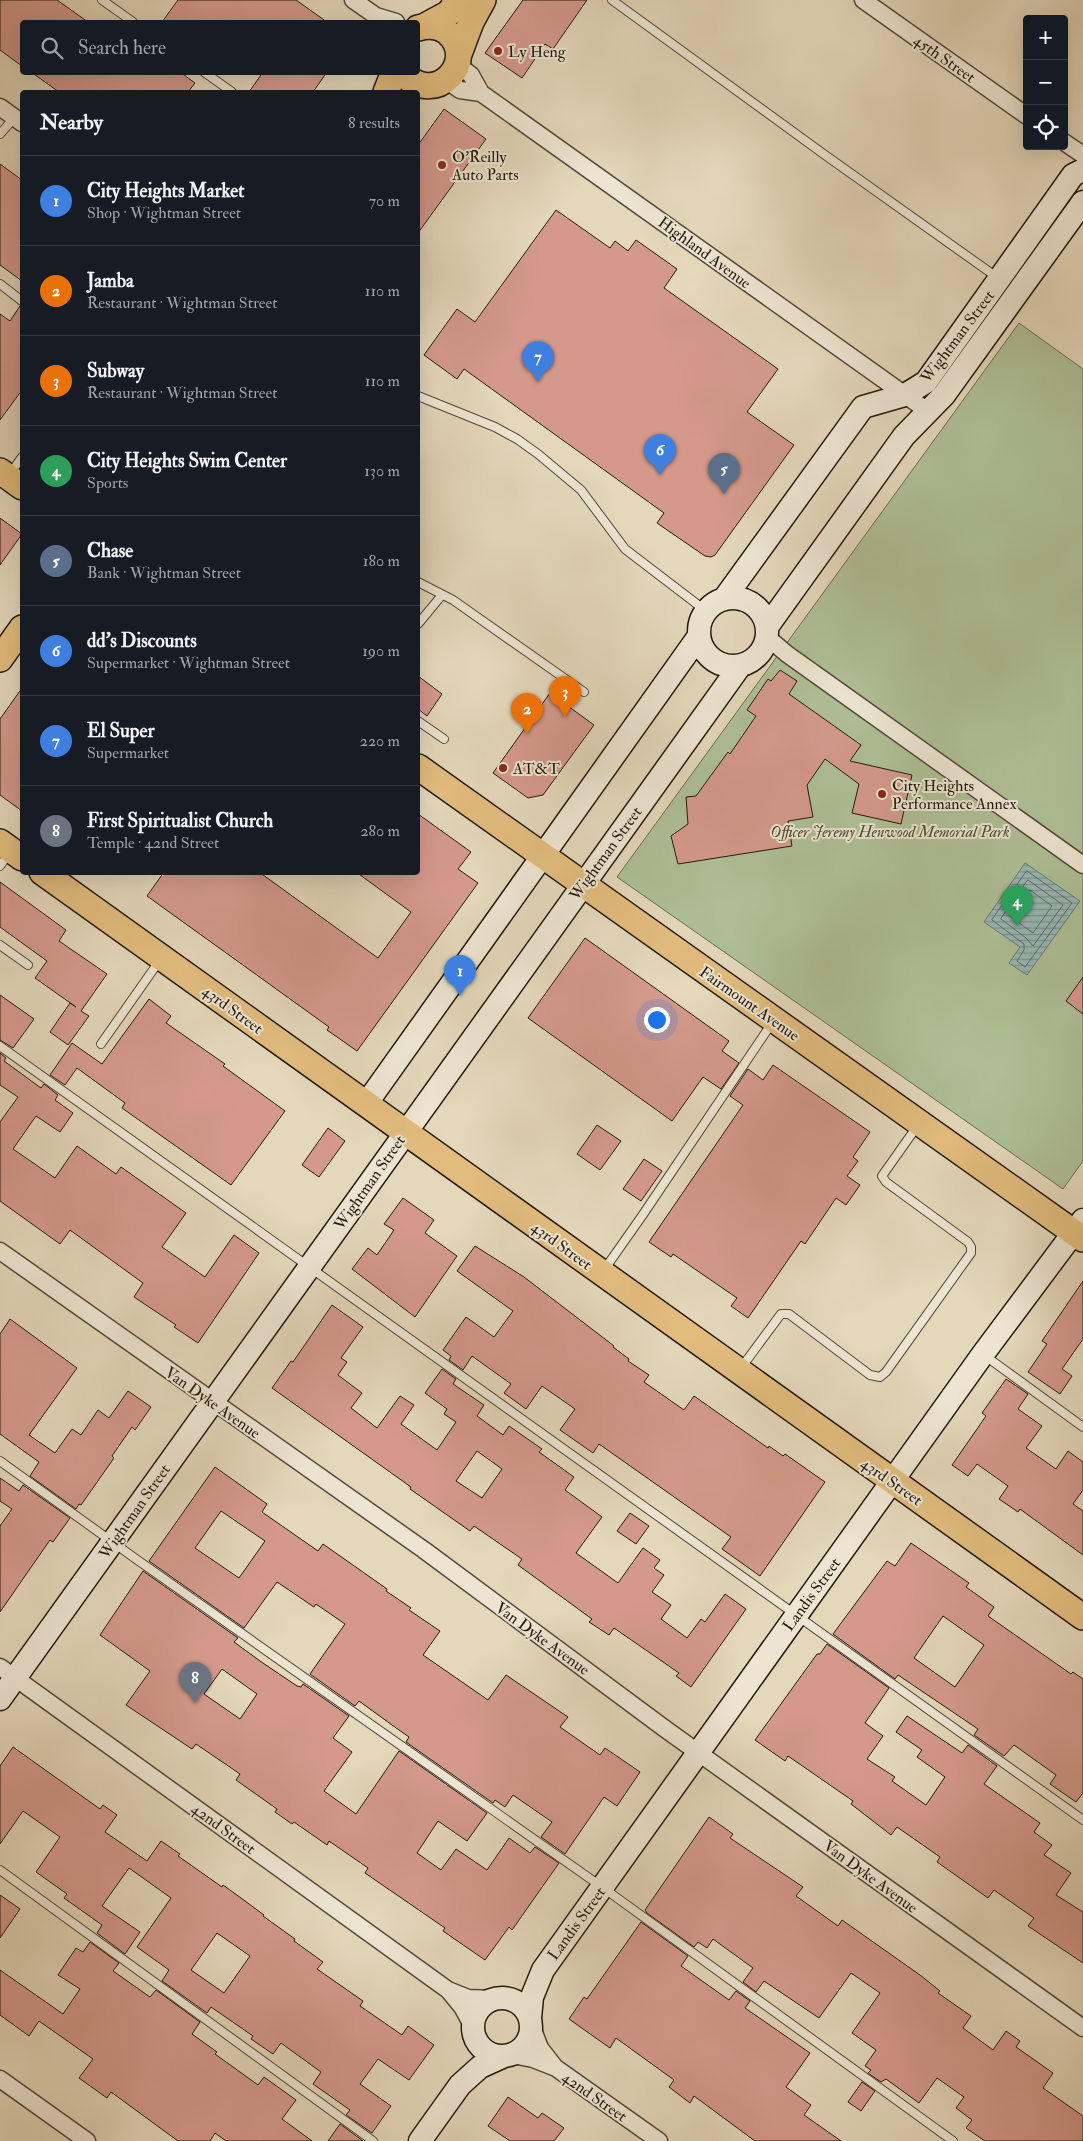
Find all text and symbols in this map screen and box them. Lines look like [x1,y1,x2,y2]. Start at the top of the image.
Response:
map controls [1023,15,1068,150]
button: + [1023,15,1068,60]
search box [20,20,420,75]
street label: 45th Street [910,30,979,87]
icon: search [38,34,66,62]
text: Search here [78,36,166,60]
place label: Ly Heng [508,42,567,62]
marker: Ly Heng [492,45,504,57]
button: − [1023,60,1068,105]
button: locate [1023,105,1068,150]
text: Nearby [40,109,103,136]
text: 8 results [348,113,400,133]
place label: O'Reilly Auto Parts [451,147,519,185]
marker: O'Reilly Auto Parts [436,159,448,171]
text: City Heights Market [87,179,244,203]
text: 1 [53,191,59,211]
text: 70 m [369,191,400,211]
text: Shop · Wightman Street [87,203,241,223]
street label: Highland Avenue [654,212,755,293]
text: Jamba [87,269,134,293]
text: 2 [52,281,60,301]
text: 110 m [365,281,400,301]
street label: Wightman Street [916,286,999,388]
text: Restaurant · Wightman Street [87,293,277,313]
pin: 7 [522,341,554,382]
text: Subway [87,359,144,383]
text: 3 [53,371,59,391]
text: 110 m [365,371,400,391]
text: Restaurant · Wightman Street [87,383,277,403]
pin: 6 [644,434,676,475]
text: City Heights Swim Center [87,449,287,473]
pin: 5 [708,453,740,494]
text: 4 [52,461,60,481]
text: 130 m [364,461,400,481]
text: Sports [87,473,128,493]
text: Chase [87,539,133,563]
text: 5 [52,551,60,571]
text: 180 m [363,551,400,571]
text: Bank · Wightman Street [87,563,241,583]
text: dd's Discounts [87,629,197,653]
text: 6 [52,641,60,661]
text: 190 m [362,641,400,661]
text: Supermarket · Wightman Street [87,653,290,673]
pin: 3 [549,676,581,717]
pin: 2 [511,693,543,734]
text: El Super [87,719,155,743]
text: 7 [52,731,60,751]
text: 220 m [360,731,400,751]
text: Supermarket [87,743,169,763]
place label: AT&T [512,759,560,779]
marker: AT&T [497,762,509,774]
place label: City Heights Performance Annex [892,776,1017,814]
marker: City Heights Performance Annex [876,788,888,800]
street label: Wightman Street [564,803,647,905]
text: First Spiritualist Church [87,809,273,833]
text: 8 [52,821,60,841]
text: 280 m [360,821,400,841]
park label: Officer Jeremy Henwood Memorial Park [770,822,1010,842]
text: Temple · 42nd Street [87,833,219,853]
pin: 4 [1001,885,1033,926]
pin: 1 [444,955,476,996]
street label: Fairmount Avenue [695,962,804,1046]
street label: 43rd Street [198,981,267,1039]
your location [644,1007,670,1033]
street label: Wightman Street [329,1131,410,1235]
street label: 43rd Street [527,1217,596,1275]
street label: Van Dyke Avenue [161,1362,264,1443]
street label: 43rd Street [857,1453,926,1510]
street label: Wightman Street [94,1460,175,1564]
street label: Landis Street [778,1554,845,1635]
street label: Van Dyke Avenue [491,1598,594,1680]
pin: 8 [179,1662,211,1703]
street label: 42nd Street [187,1799,260,1859]
street label: Van Dyke Avenue [819,1836,922,1918]
street label: Landis Street [543,1883,610,1964]
street label: 42nd Street [558,2067,631,2126]

